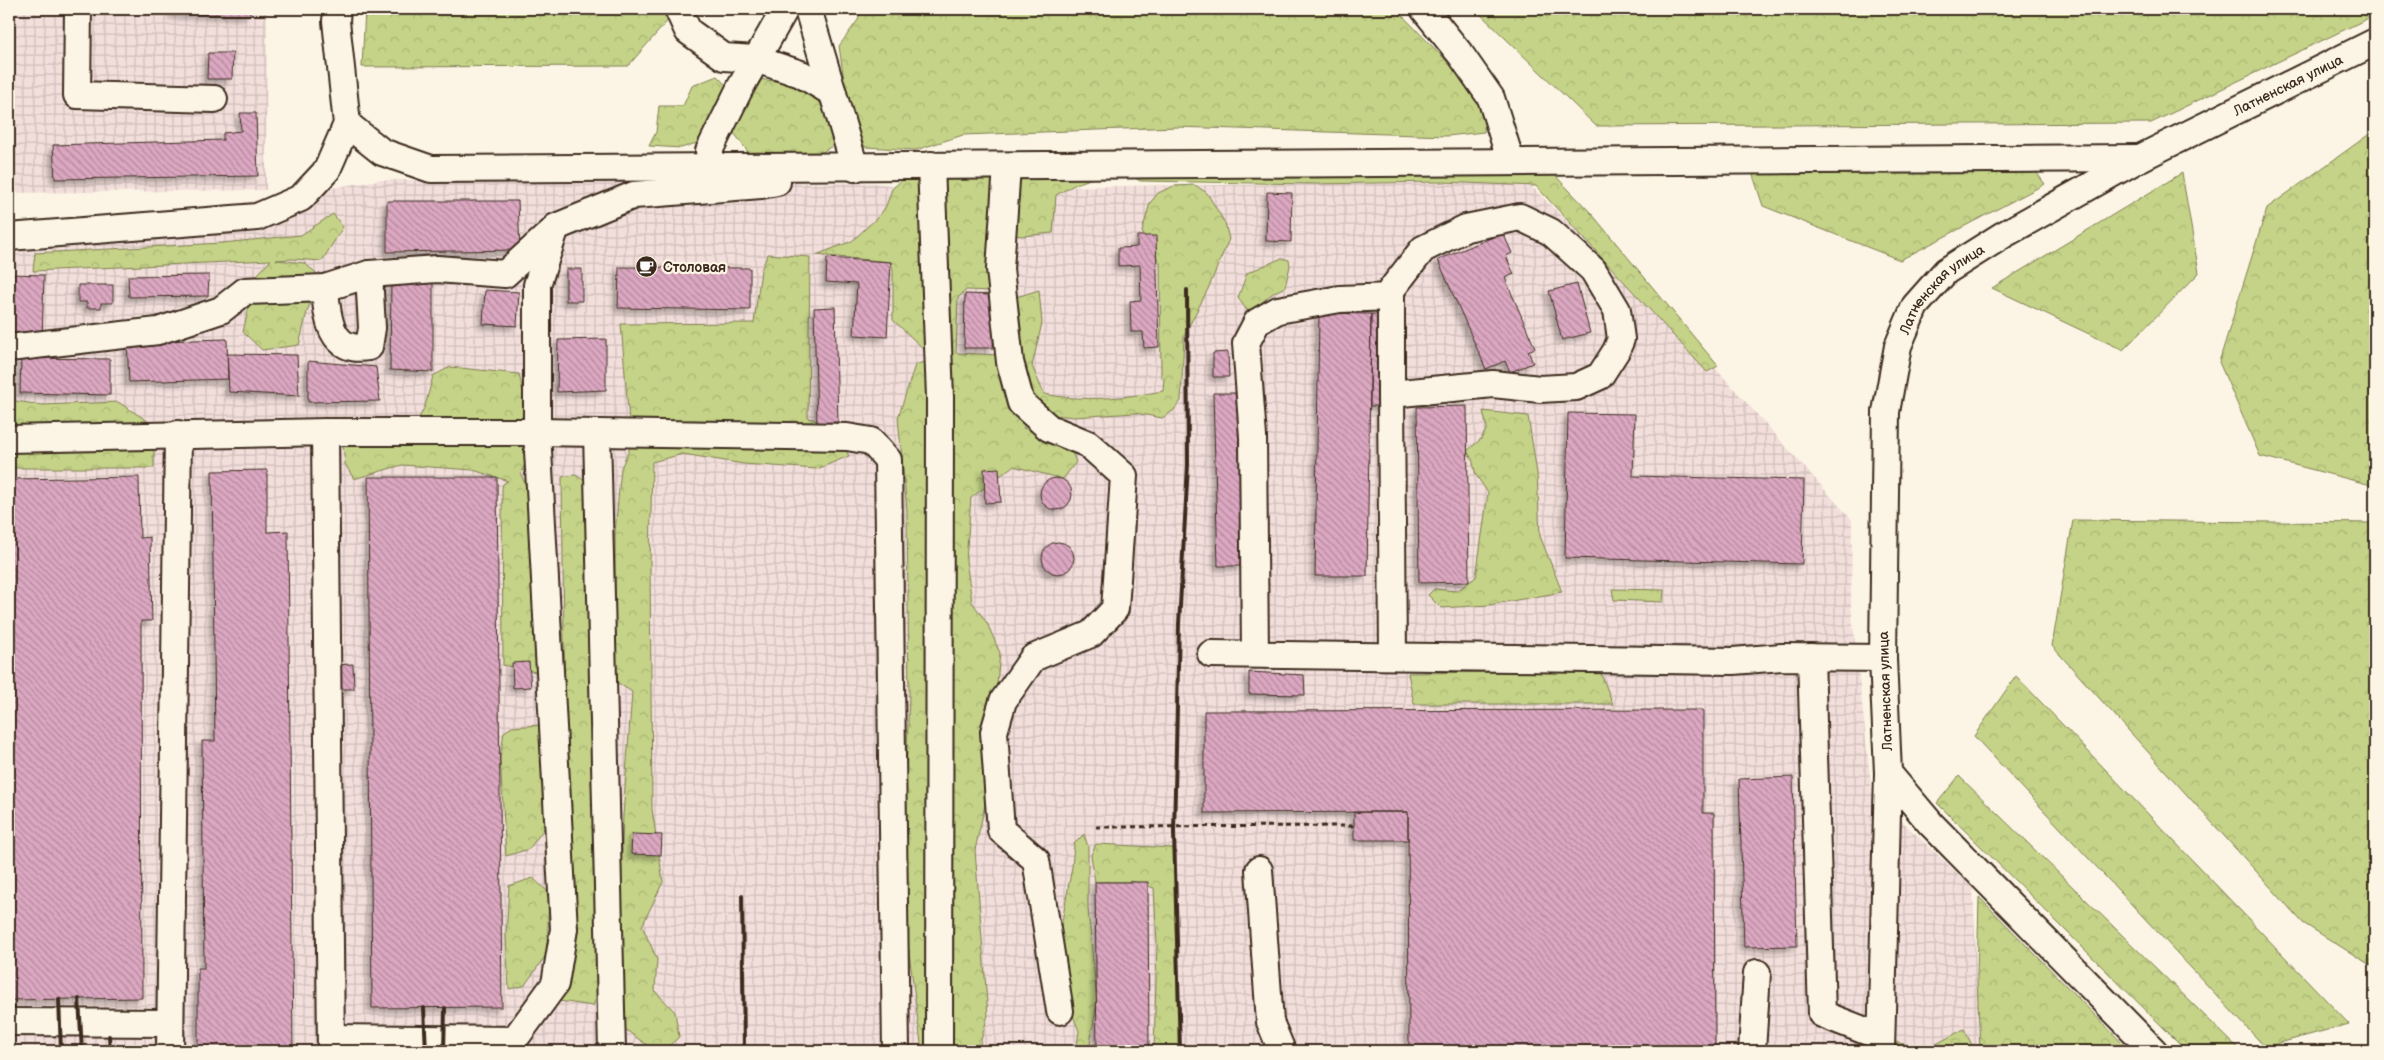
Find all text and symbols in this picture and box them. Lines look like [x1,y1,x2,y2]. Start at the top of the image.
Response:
street label: Латненская улица [2230,51,2346,120]
street label: Латненская улица [1896,241,1988,338]
cafe icon: Столовая [635,255,659,279]
place label: Столовая [663,259,726,276]
street label: Латненская улица [1875,630,1896,752]

